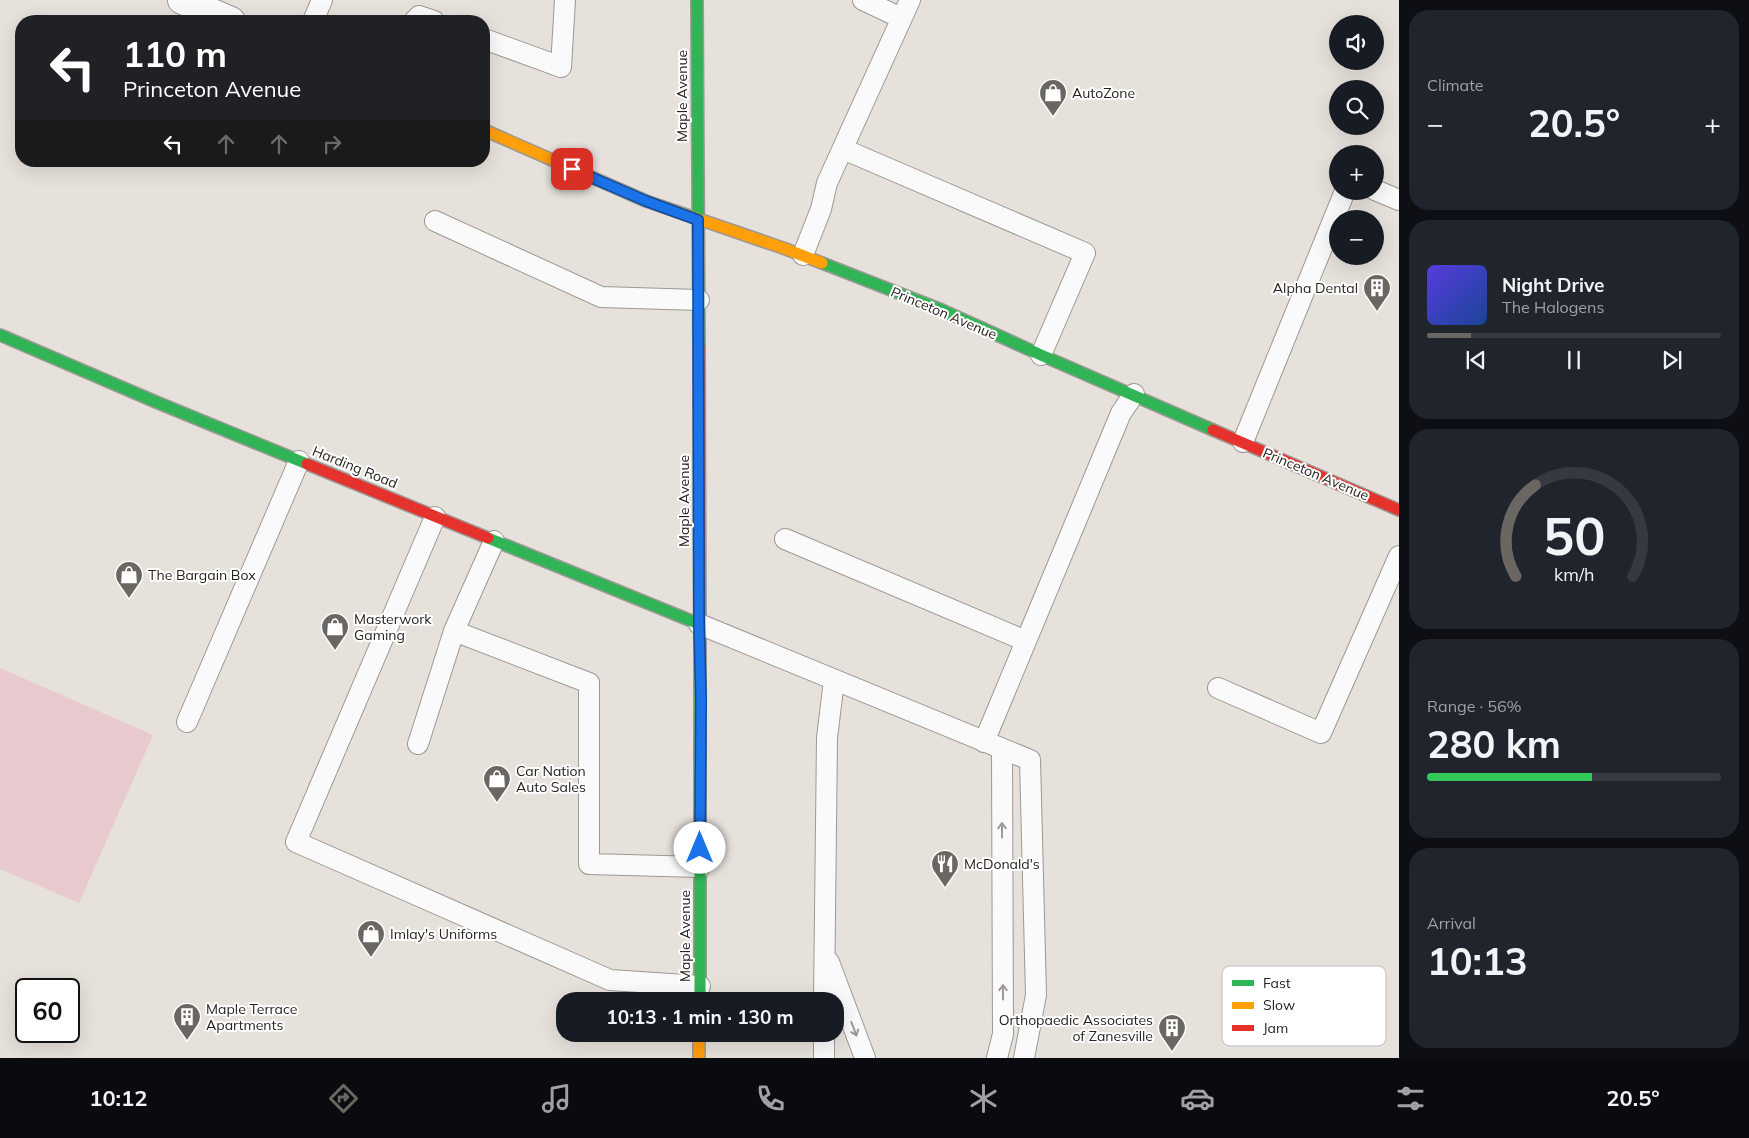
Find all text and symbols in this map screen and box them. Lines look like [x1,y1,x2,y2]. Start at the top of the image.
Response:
map controls [1329,15,1384,265]
button: sound [1329,15,1384,70]
text: 110 m [123,32,227,76]
icon: left [40,35,105,100]
street label: Maple Avenue [673,50,691,142]
text: Princeton Avenue [123,75,301,103]
text: Climate [1427,75,1483,95]
shop icon: AutoZone [1038,78,1068,117]
button: search [1329,80,1384,135]
place label: AutoZone [1072,84,1135,102]
text: 20.5° [1528,99,1620,147]
text: − [1427,106,1444,141]
text: + [1704,106,1721,141]
icon: left [159,130,187,158]
icon: ahead [212,130,240,158]
icon: ahead [265,130,293,158]
icon: right [318,130,346,158]
button: + [1329,145,1384,200]
pin [551,148,593,190]
icon: arrive [558,155,586,183]
button: − [1329,210,1384,265]
building icon: Alpha Dental [1362,273,1392,312]
text: Night Drive [1502,273,1604,297]
place label: Alpha Dental [1273,279,1358,297]
street label: Princeton Avenue [888,283,1000,343]
text: The Halogens [1502,297,1604,317]
icon: previous [1462,346,1490,374]
icon: pause [1560,346,1588,374]
icon: next [1658,346,1686,374]
street label: Harding Road [310,442,400,492]
street label: Princeton Avenue [1260,444,1372,504]
street label: Maple Avenue [675,455,693,547]
text: 50 [1543,503,1605,568]
shop icon: The Bargain Box [114,560,144,599]
text: km/h [1554,563,1594,585]
place label: The Bargain Box [148,566,256,584]
place label: Masterwork Gaming [354,610,432,644]
shop icon: Masterwork Gaming [320,612,350,651]
text: Range · 56% [1427,696,1522,716]
text: 280 km [1427,720,1561,768]
place label: Car Nation Auto Sales [516,762,586,796]
shop icon: Car Nation Auto Sales [482,764,512,803]
position arrow [673,821,725,873]
one-way arrow [997,822,1007,838]
restaurant icon: McDonald's [930,849,960,888]
place label: McDonald's [964,855,1040,873]
street label: Maple Avenue [676,890,694,982]
text: Arrival [1427,913,1476,933]
shop icon: Imlay's Uniforms [356,919,386,958]
place label: Imlay's Uniforms [390,925,497,943]
text: 10:13 [1427,937,1528,985]
legend [1222,966,1386,1046]
text: Fast [1263,974,1291,992]
speed limit sign: 60 [15,978,80,1043]
one-way arrow [998,985,1008,1001]
text: Slow [1263,996,1295,1014]
place label: Maple Terrace Apartments [206,1000,297,1034]
building icon: Maple Terrace Apartments [172,1002,202,1041]
text: 10:13 · 1 min · 130 m [606,1005,794,1029]
place label: Orthopaedic Associates of Zanesville [999,1011,1153,1045]
building icon: Orthopaedic Associates of Zanesville [1157,1013,1187,1052]
text: Jam [1263,1019,1288,1037]
one-way arrow [850,1021,859,1036]
icon: directions [326,1081,361,1116]
icon: music [539,1081,574,1116]
icon: phone [753,1081,788,1116]
icon: climate [966,1081,1001,1116]
icon: car [1180,1081,1215,1116]
icon: filters [1393,1081,1428,1116]
text: 10:12 [89,1084,147,1112]
text: 20.5° [1606,1084,1660,1112]

